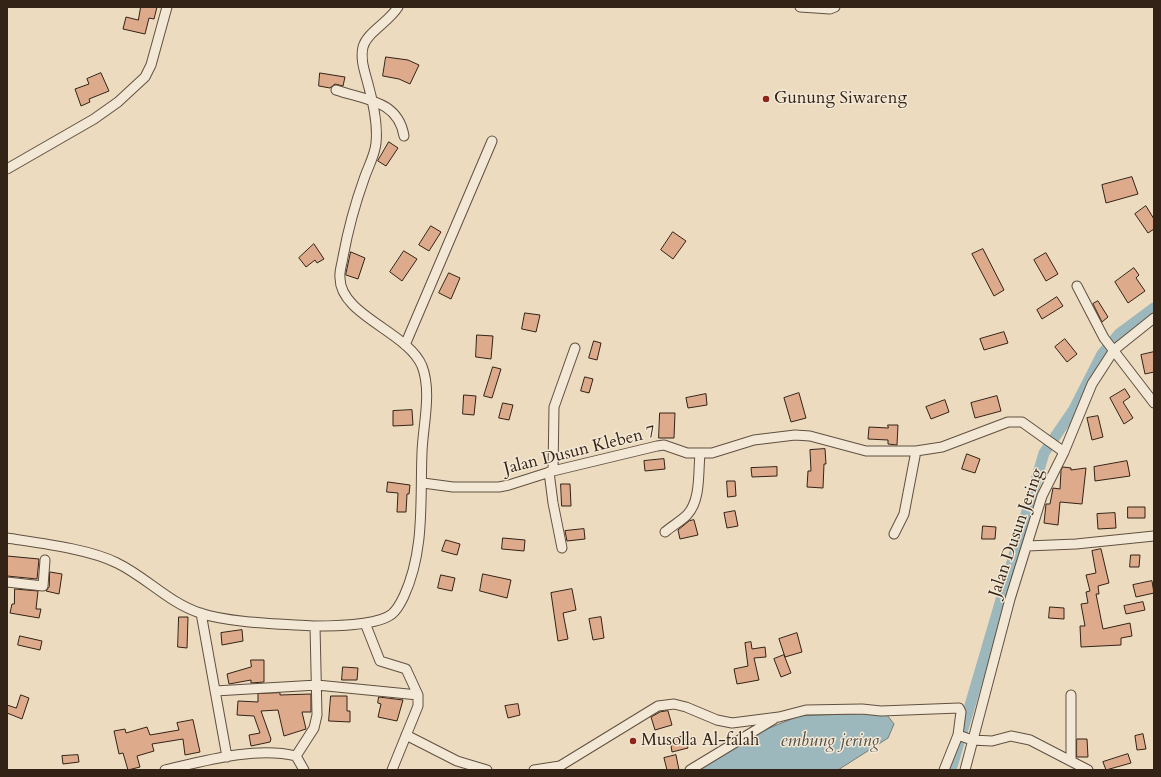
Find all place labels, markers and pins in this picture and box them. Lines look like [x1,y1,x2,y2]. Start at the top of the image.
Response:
place label: Gunung Siwareng [774,89,907,109]
marker: Gunung Siwareng [761,94,771,104]
place label: Musolla Al-falah [641,731,759,751]
marker: Musolla Al-falah [628,736,638,746]

